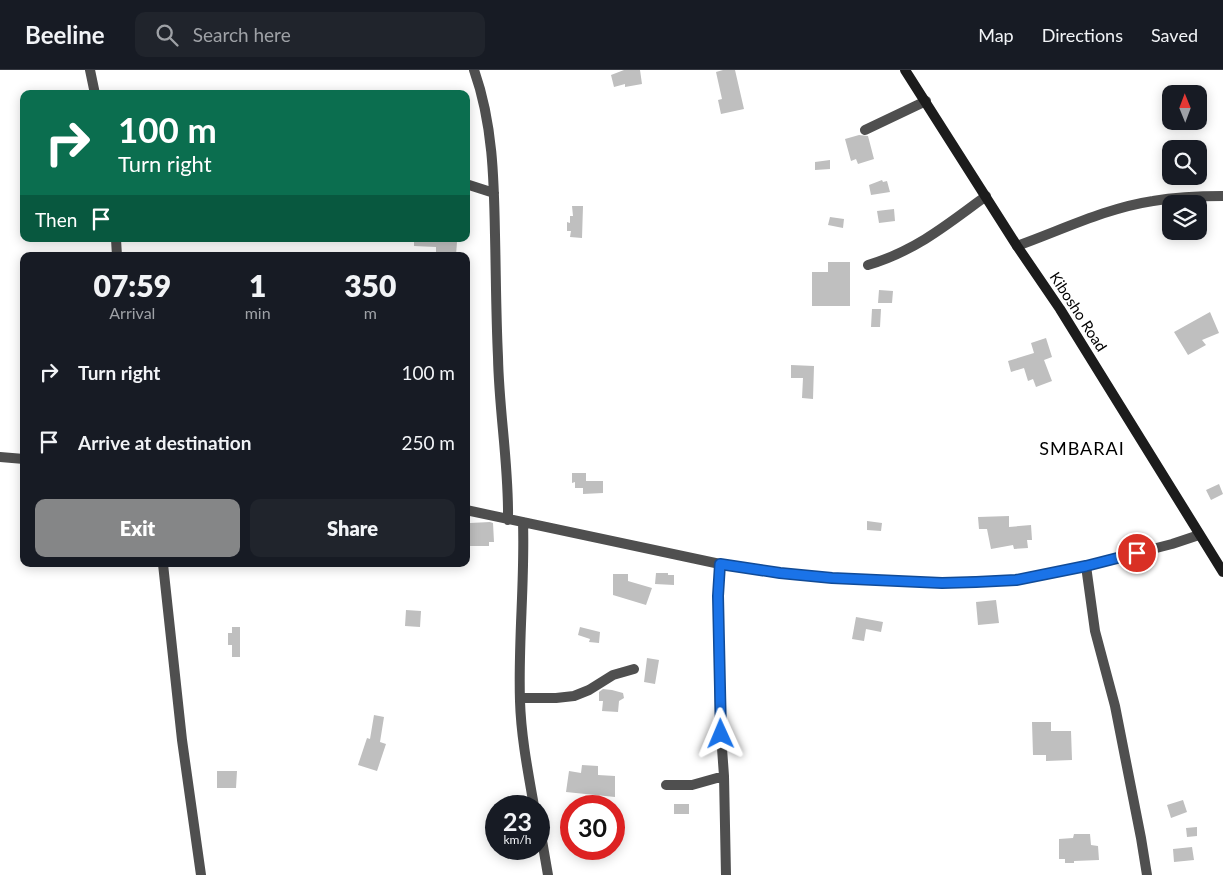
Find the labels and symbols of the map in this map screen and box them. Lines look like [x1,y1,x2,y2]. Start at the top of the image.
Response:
north arrow [1162,85,1208,130]
street label: Kibosho Road [1047,268,1111,354]
district label: SMBARAI [1039,437,1125,459]
pin [1116,532,1158,574]
position arrow [694,707,746,759]
speed limit sign: 30 [560,795,625,860]

